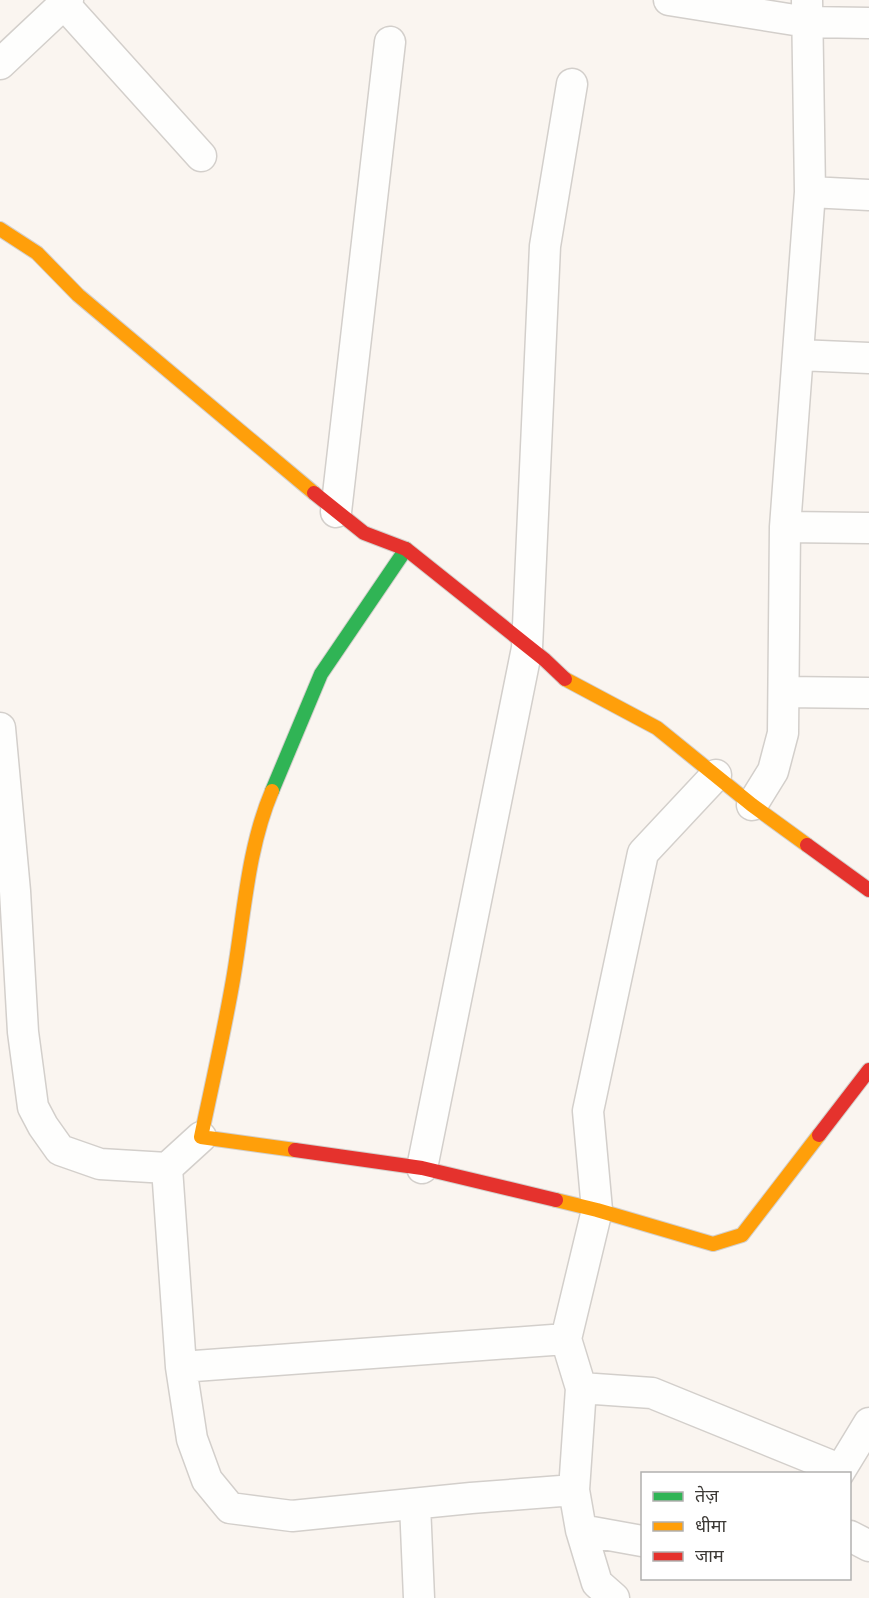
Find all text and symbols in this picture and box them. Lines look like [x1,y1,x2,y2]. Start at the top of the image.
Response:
legend [641,1472,851,1580]
text: तेज़ [695,1485,719,1506]
text: धीमा [695,1515,726,1536]
text: जाम [695,1545,725,1566]

